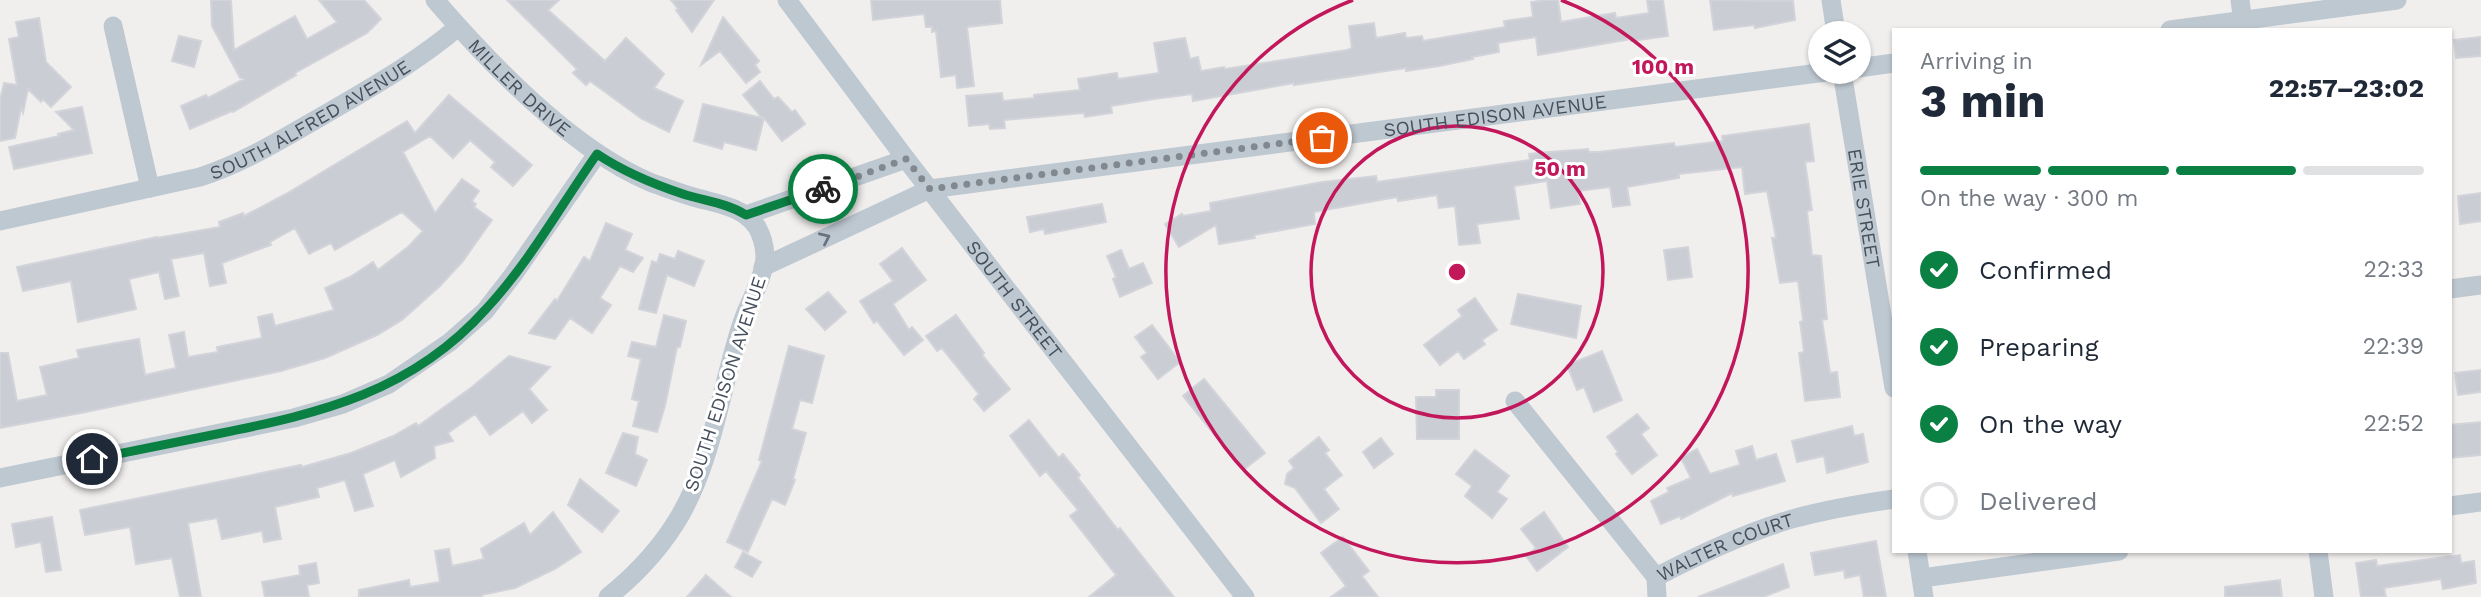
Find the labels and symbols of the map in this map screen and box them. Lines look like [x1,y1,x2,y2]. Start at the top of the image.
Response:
street label: MILLER DRIVE [464,34,576,141]
text: 100 m [1632,54,1694,79]
street label: SOUTH ALFRED AVENUE [206,55,414,184]
street label: SOUTH EDISON AVENUE [1382,89,1608,141]
pin [1292,108,1352,168]
street label: ERIE STREET [1843,147,1886,269]
courier [788,154,858,224]
text: 50 m [1534,156,1586,181]
one-way arrow [817,232,830,246]
street label: SOUTH STREET [962,236,1068,363]
centre of rings [1445,260,1469,284]
street label: SOUTH EDISON AVENUE [679,274,771,494]
pin [62,429,122,489]
street label: WALTER COURT [1653,508,1796,586]

